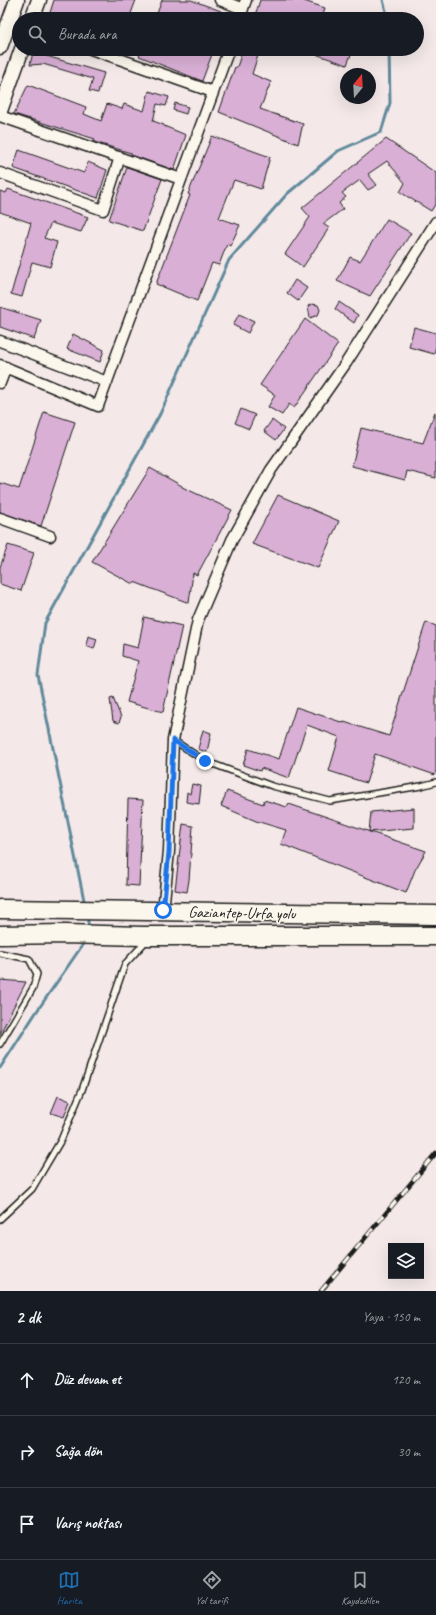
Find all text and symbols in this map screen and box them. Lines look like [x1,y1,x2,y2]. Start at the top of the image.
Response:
search box [12,12,424,56]
icon: search [26,23,48,45]
text: Burada ara [58,25,116,44]
north arrow [340,68,376,104]
route end [196,752,214,770]
route start [154,901,172,919]
street label: Gaziantep-Urfa yolu [188,902,297,924]
map controls [388,1243,424,1279]
button: layers [388,1243,424,1279]
text: 2 dk [16,1307,41,1328]
text: Yaya · 150 m [363,1309,420,1325]
icon: ahead [16,1369,38,1391]
text: Düz devam et [54,1370,121,1389]
text: 120 m [392,1372,420,1388]
icon: right [16,1441,38,1463]
text: Sağa dön [54,1442,102,1461]
text: 30 m [398,1444,420,1460]
icon: arrive [16,1513,38,1535]
text: Varış noktası [54,1514,121,1533]
tab: Harita [57,1569,82,1607]
tab: Yol tarifi [195,1569,228,1607]
tab: Kaydedilen [341,1569,379,1607]

